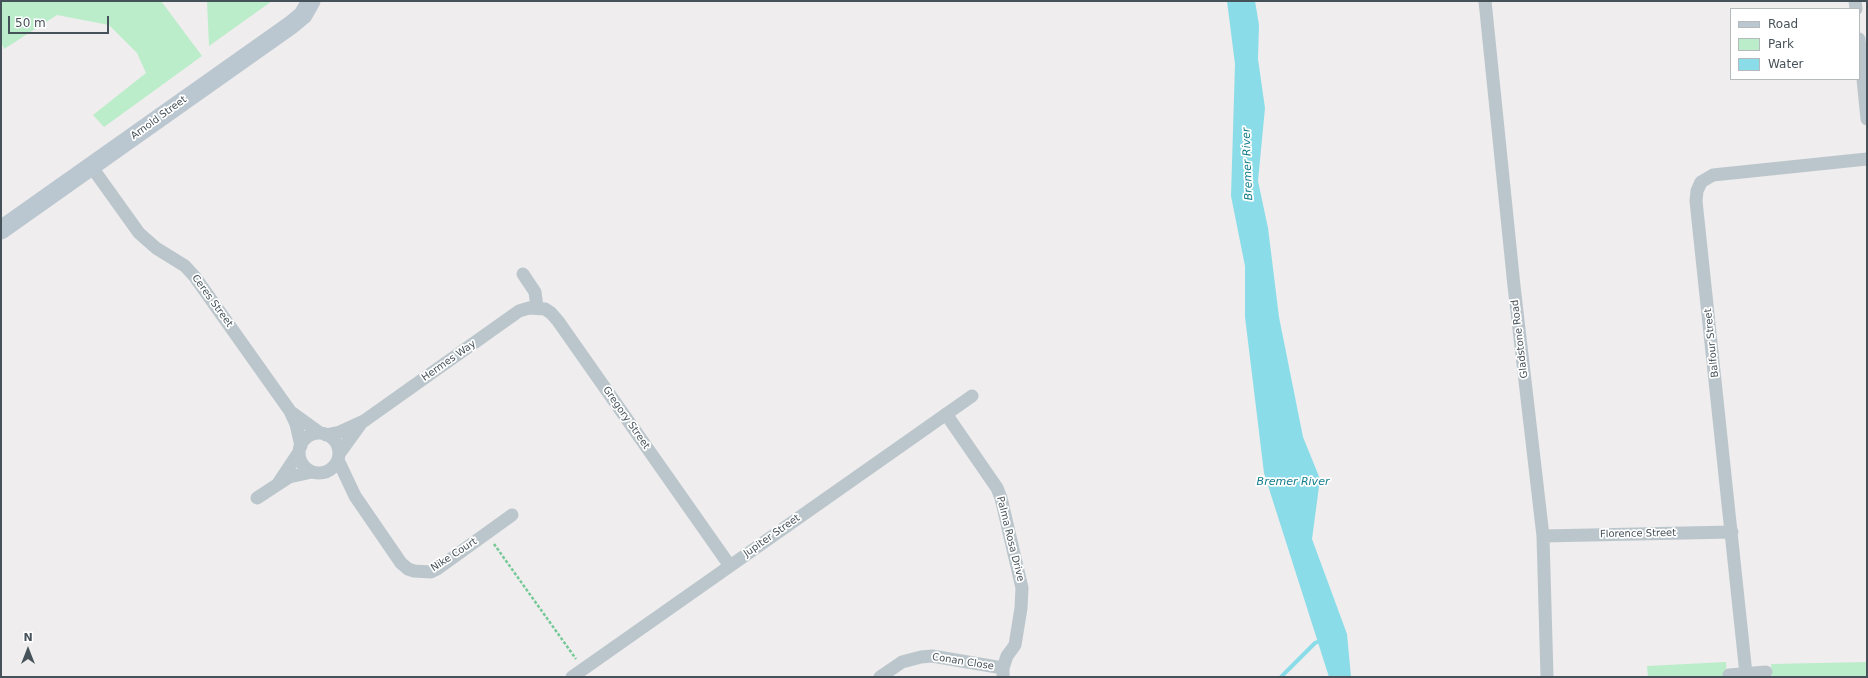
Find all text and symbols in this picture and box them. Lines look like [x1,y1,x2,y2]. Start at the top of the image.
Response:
scale bar [10,8,111,34]
legend [1730,8,1860,80]
text: 50 m [15,16,46,30]
text: Road [1768,17,1798,31]
text: Park [1768,37,1794,51]
text: Water [1768,57,1803,71]
street label: Arnold Street [129,94,189,142]
water label: Bremer River [1240,127,1256,201]
street label: Ceres Street [189,272,235,330]
street label: Gladstone Road [1509,299,1531,379]
street label: Balfour Street [1702,308,1722,378]
street label: Hermes Way [420,338,478,384]
street label: Gregory Street [600,384,652,452]
water label: Bremer River [1257,475,1329,489]
street label: Palma Rosa Drive [994,495,1026,583]
street label: Jupiter Street [741,512,803,560]
street label: Florence Street [1600,527,1676,541]
street label: Nike Court [429,536,479,574]
north arrow [8,630,48,670]
text: N [23,631,33,644]
street label: Conan Close [931,651,995,673]

